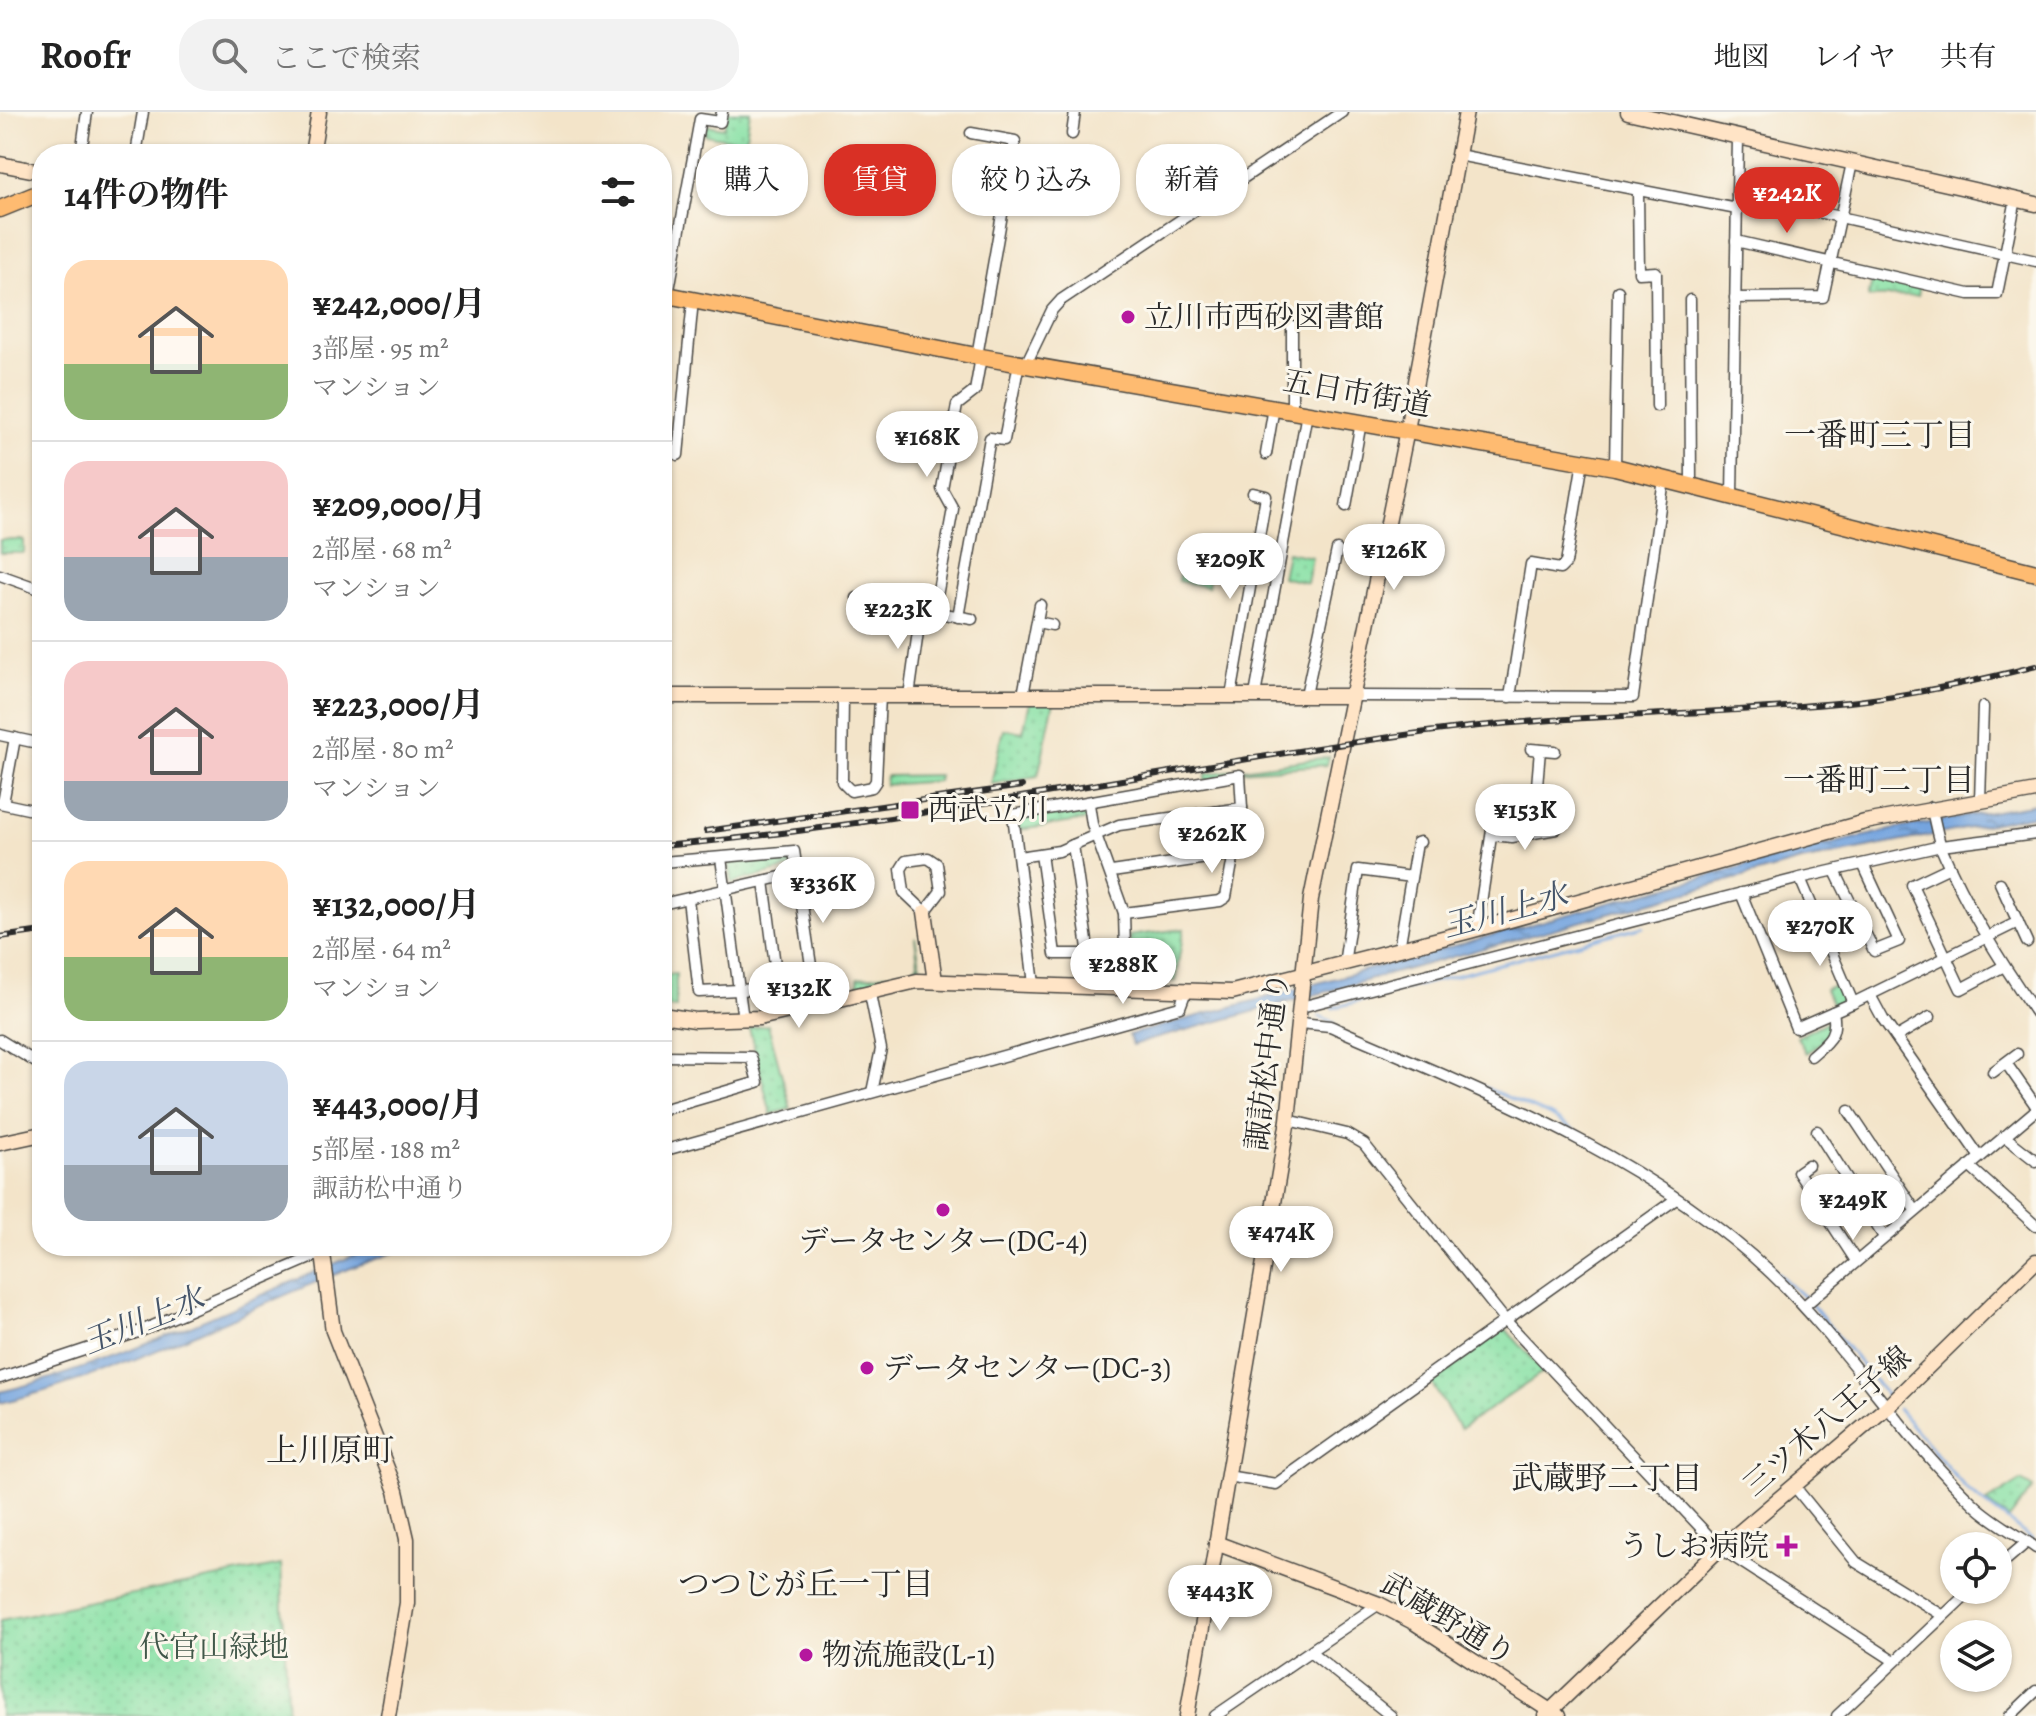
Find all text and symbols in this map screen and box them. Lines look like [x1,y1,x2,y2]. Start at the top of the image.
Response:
search box [179,19,739,91]
text: Roofr [40,29,131,81]
icon: search [207,33,251,77]
text: ここで検索 [271,38,421,78]
text: 地図 [1713,38,1769,76]
text: レイヤ [1813,38,1896,76]
text: 共有 [1940,38,1996,76]
chip: 購入 [696,144,808,216]
chip: 賃貸 [824,144,936,216]
chip: 絞り込み [952,144,1120,216]
chip: 新着 [1136,144,1248,216]
pin: ¥242K [1731,167,1843,235]
icon: filters [596,170,640,214]
text: 14件の物件 [64,171,228,218]
text: ¥242K [1752,175,1822,210]
text: ¥242,000/月 [312,280,486,327]
icon: home [128,292,224,388]
place label: 立川市西砂図書館 [1144,297,1384,337]
marker: 立川市西砂図書館 [1119,308,1137,326]
text: 3部屋 · 95 m² [312,331,449,366]
street label: 五日市街道 [1280,360,1434,426]
text: マンション [312,370,441,405]
pin: ¥168K [871,411,983,479]
district label: 一番町三丁目 [1784,413,1976,457]
text: ¥168K [894,419,960,454]
text: ¥209,000/月 [312,481,486,528]
icon: home [128,493,224,589]
pin: ¥126K [1338,524,1450,592]
text: 2部屋 · 68 m² [312,532,452,567]
text: ¥126K [1361,532,1427,567]
pin: ¥209K [1174,533,1286,601]
text: ¥209K [1195,541,1265,576]
text: マンション [312,571,441,606]
pin: ¥223K [842,583,954,651]
text: ¥223K [864,591,932,626]
text: ¥223,000/月 [312,681,485,728]
icon: home [128,693,224,789]
text: 2部屋 · 80 m² [312,732,454,767]
district label: 一番町二丁目 [1783,758,1975,802]
text: マンション [312,771,441,806]
pin: ¥153K [1469,784,1581,852]
place label: 西武立川 [928,790,1048,830]
text: ¥153K [1493,792,1557,827]
marker: 西武立川 [899,799,921,821]
pin: ¥262K [1156,807,1268,875]
text: ¥262K [1177,815,1247,850]
pin: ¥336K [767,857,879,925]
text: ¥336K [790,865,856,900]
water label: 玉川上水 [1437,871,1575,948]
text: ¥132,000/月 [312,881,480,928]
icon: home [128,893,224,989]
pin: ¥270K [1764,900,1876,968]
text: ¥270K [1786,908,1854,943]
text: 2部屋 · 64 m² [312,932,451,967]
pin: ¥288K [1067,938,1179,1006]
text: ¥288K [1088,946,1158,981]
pin: ¥132K [743,962,855,1030]
street label: 諏訪松中通り [1236,969,1298,1153]
text: ¥132K [766,970,832,1005]
text: マンション [312,971,441,1006]
text: ¥443,000/月 [312,1081,484,1128]
icon: home [128,1093,224,1189]
text: 5部屋 · 188 m² [312,1132,460,1167]
text: 諏訪松中通り [312,1171,468,1206]
pin: ¥249K [1797,1174,1909,1242]
text: ¥249K [1819,1182,1887,1217]
marker: データセンター(DC-4) [934,1201,952,1219]
pin: ¥474K [1225,1206,1337,1274]
text: ¥474K [1247,1214,1315,1249]
place label: データセンター(DC-4) [798,1221,1088,1261]
water label: 玉川上水 [75,1275,213,1364]
street label: 三ツ木八王子線 [1735,1337,1919,1505]
place label: データセンター(DC-3) [883,1348,1171,1388]
marker: データセンター(DC-3) [858,1359,876,1377]
district label: 上川原町 [266,1428,394,1472]
district label: 武蔵野二丁目 [1511,1456,1703,1500]
place label: うしお病院 [1619,1526,1769,1566]
map controls [1940,1532,2012,1692]
button: locate [1940,1532,2012,1604]
marker: うしお病院 [1776,1535,1798,1557]
district label: つつじが丘一丁目 [678,1562,934,1606]
street label: 武蔵野通り [1373,1563,1523,1675]
pin: ¥443K [1164,1565,1276,1633]
text: ¥443K [1186,1573,1254,1608]
button: layers [1940,1620,2012,1692]
park label: 代官山緑地 [139,1627,289,1667]
place label: 物流施設(L-1) [822,1635,995,1675]
marker: 物流施設(L-1) [797,1646,815,1664]

